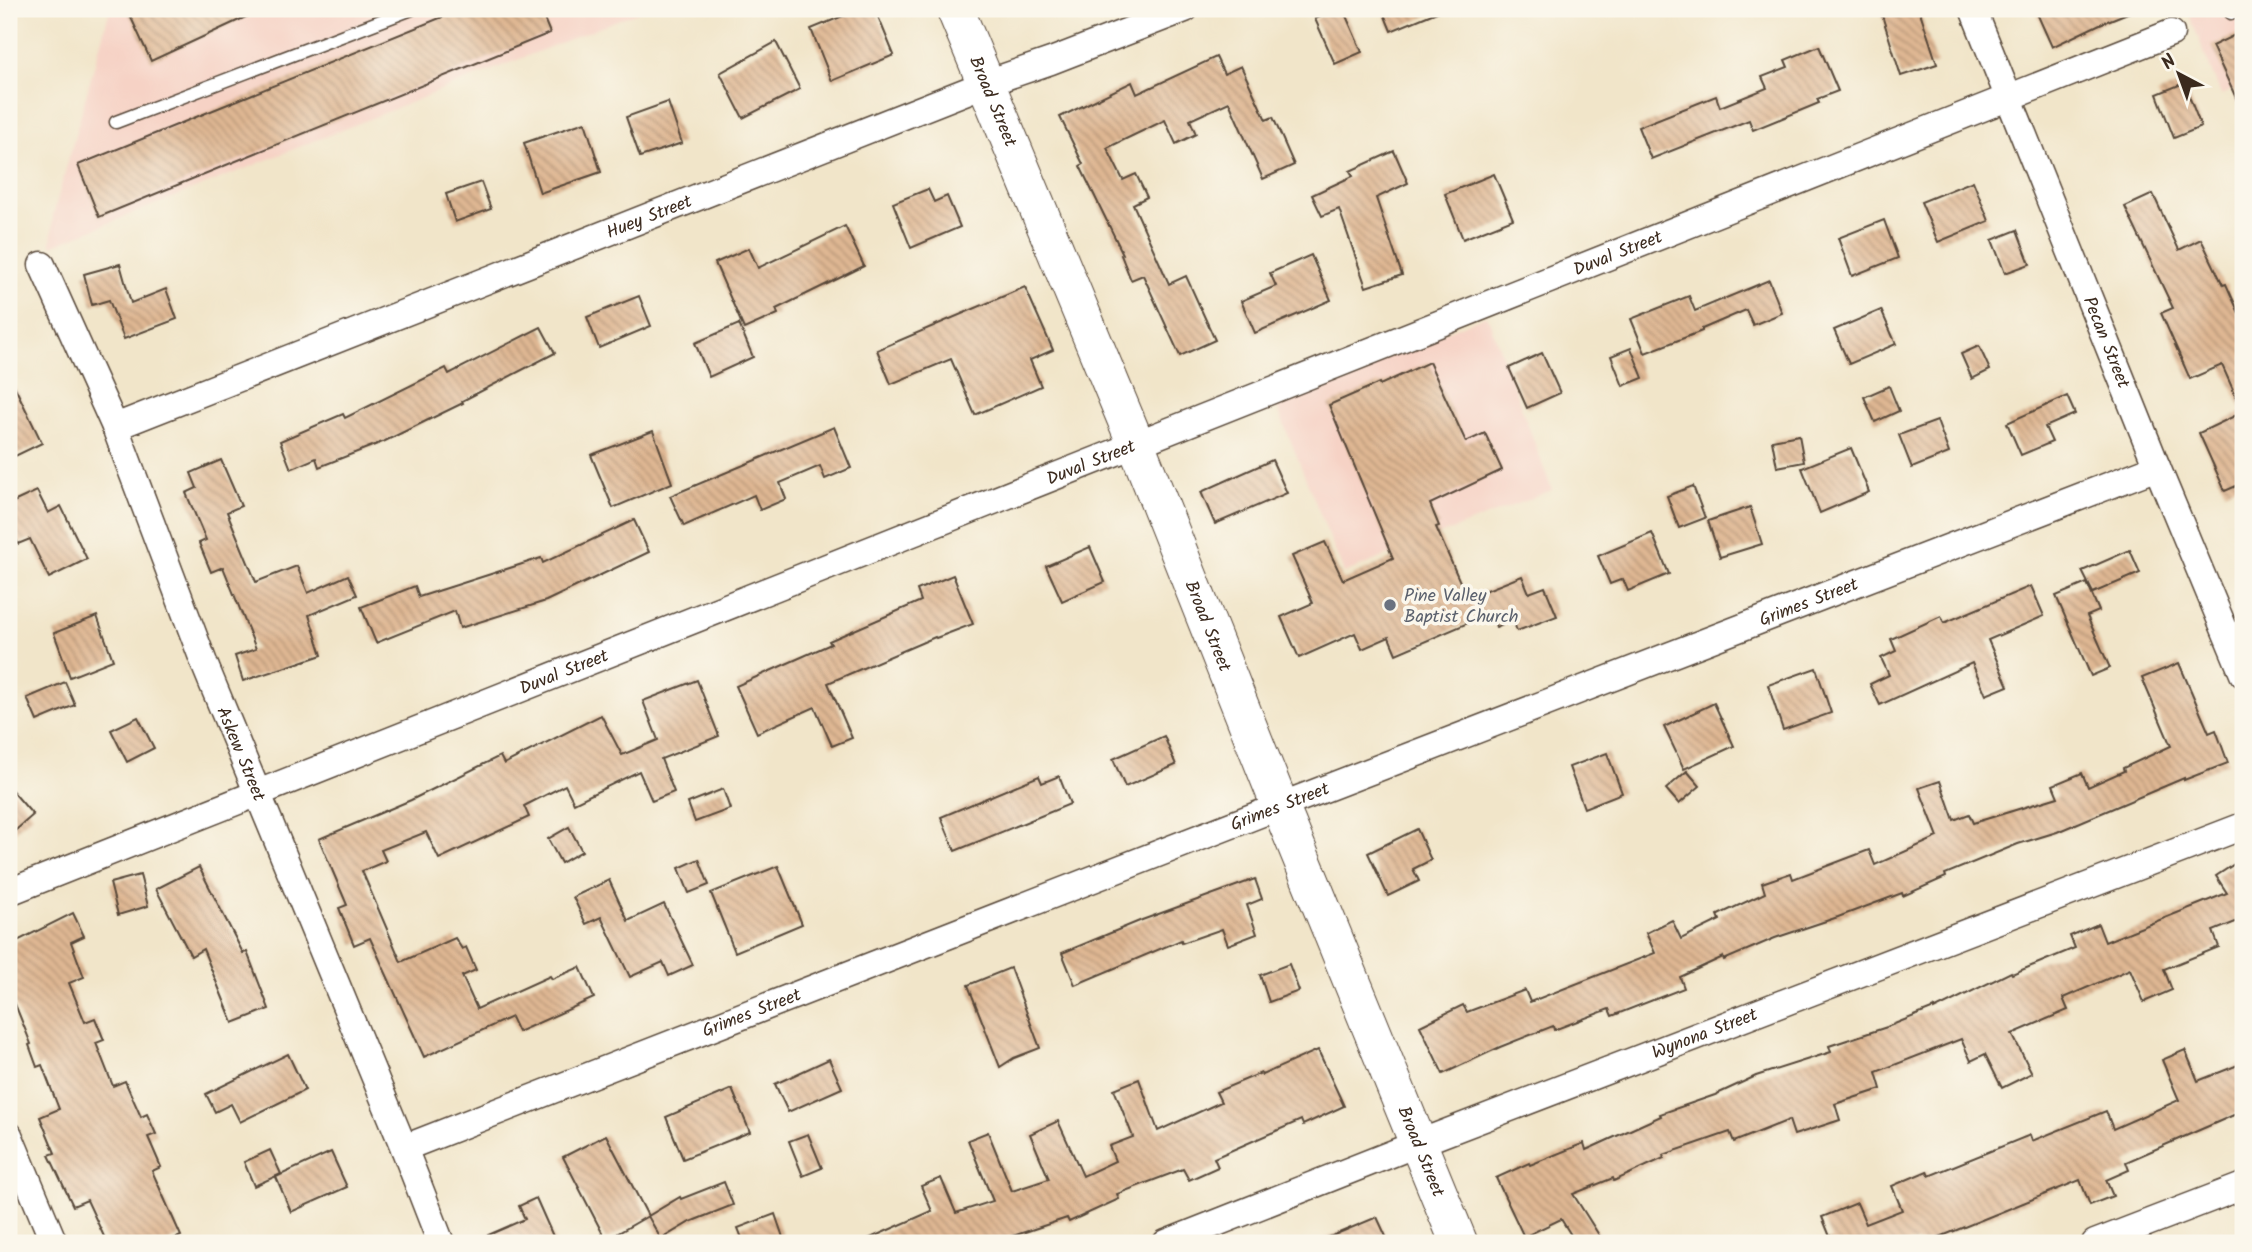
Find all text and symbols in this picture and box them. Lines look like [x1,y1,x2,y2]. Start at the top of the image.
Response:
north arrow [2144,38,2214,108]
text: N [2155,47,2184,78]
street label: Broad Street [960,52,1024,153]
street label: Huey Street [602,187,698,248]
street label: Duval Street [1569,223,1668,285]
street label: Pecan Street [2074,292,2137,394]
street label: Duval Street [1042,432,1141,494]
street label: Grimes Street [1755,570,1864,635]
street label: Broad Street [1176,577,1239,677]
place label: Pine Valley Baptist Church [1404,582,1518,632]
marker: Pine Valley Baptist Church [1382,597,1398,613]
street label: Duval Street [515,642,614,704]
street label: Askew Street [207,702,273,807]
street label: Grimes Street [1226,775,1335,840]
street label: Grimes Street [698,981,807,1046]
street label: Wynona Street [1648,1001,1763,1068]
street label: Broad Street [1388,1102,1452,1203]

